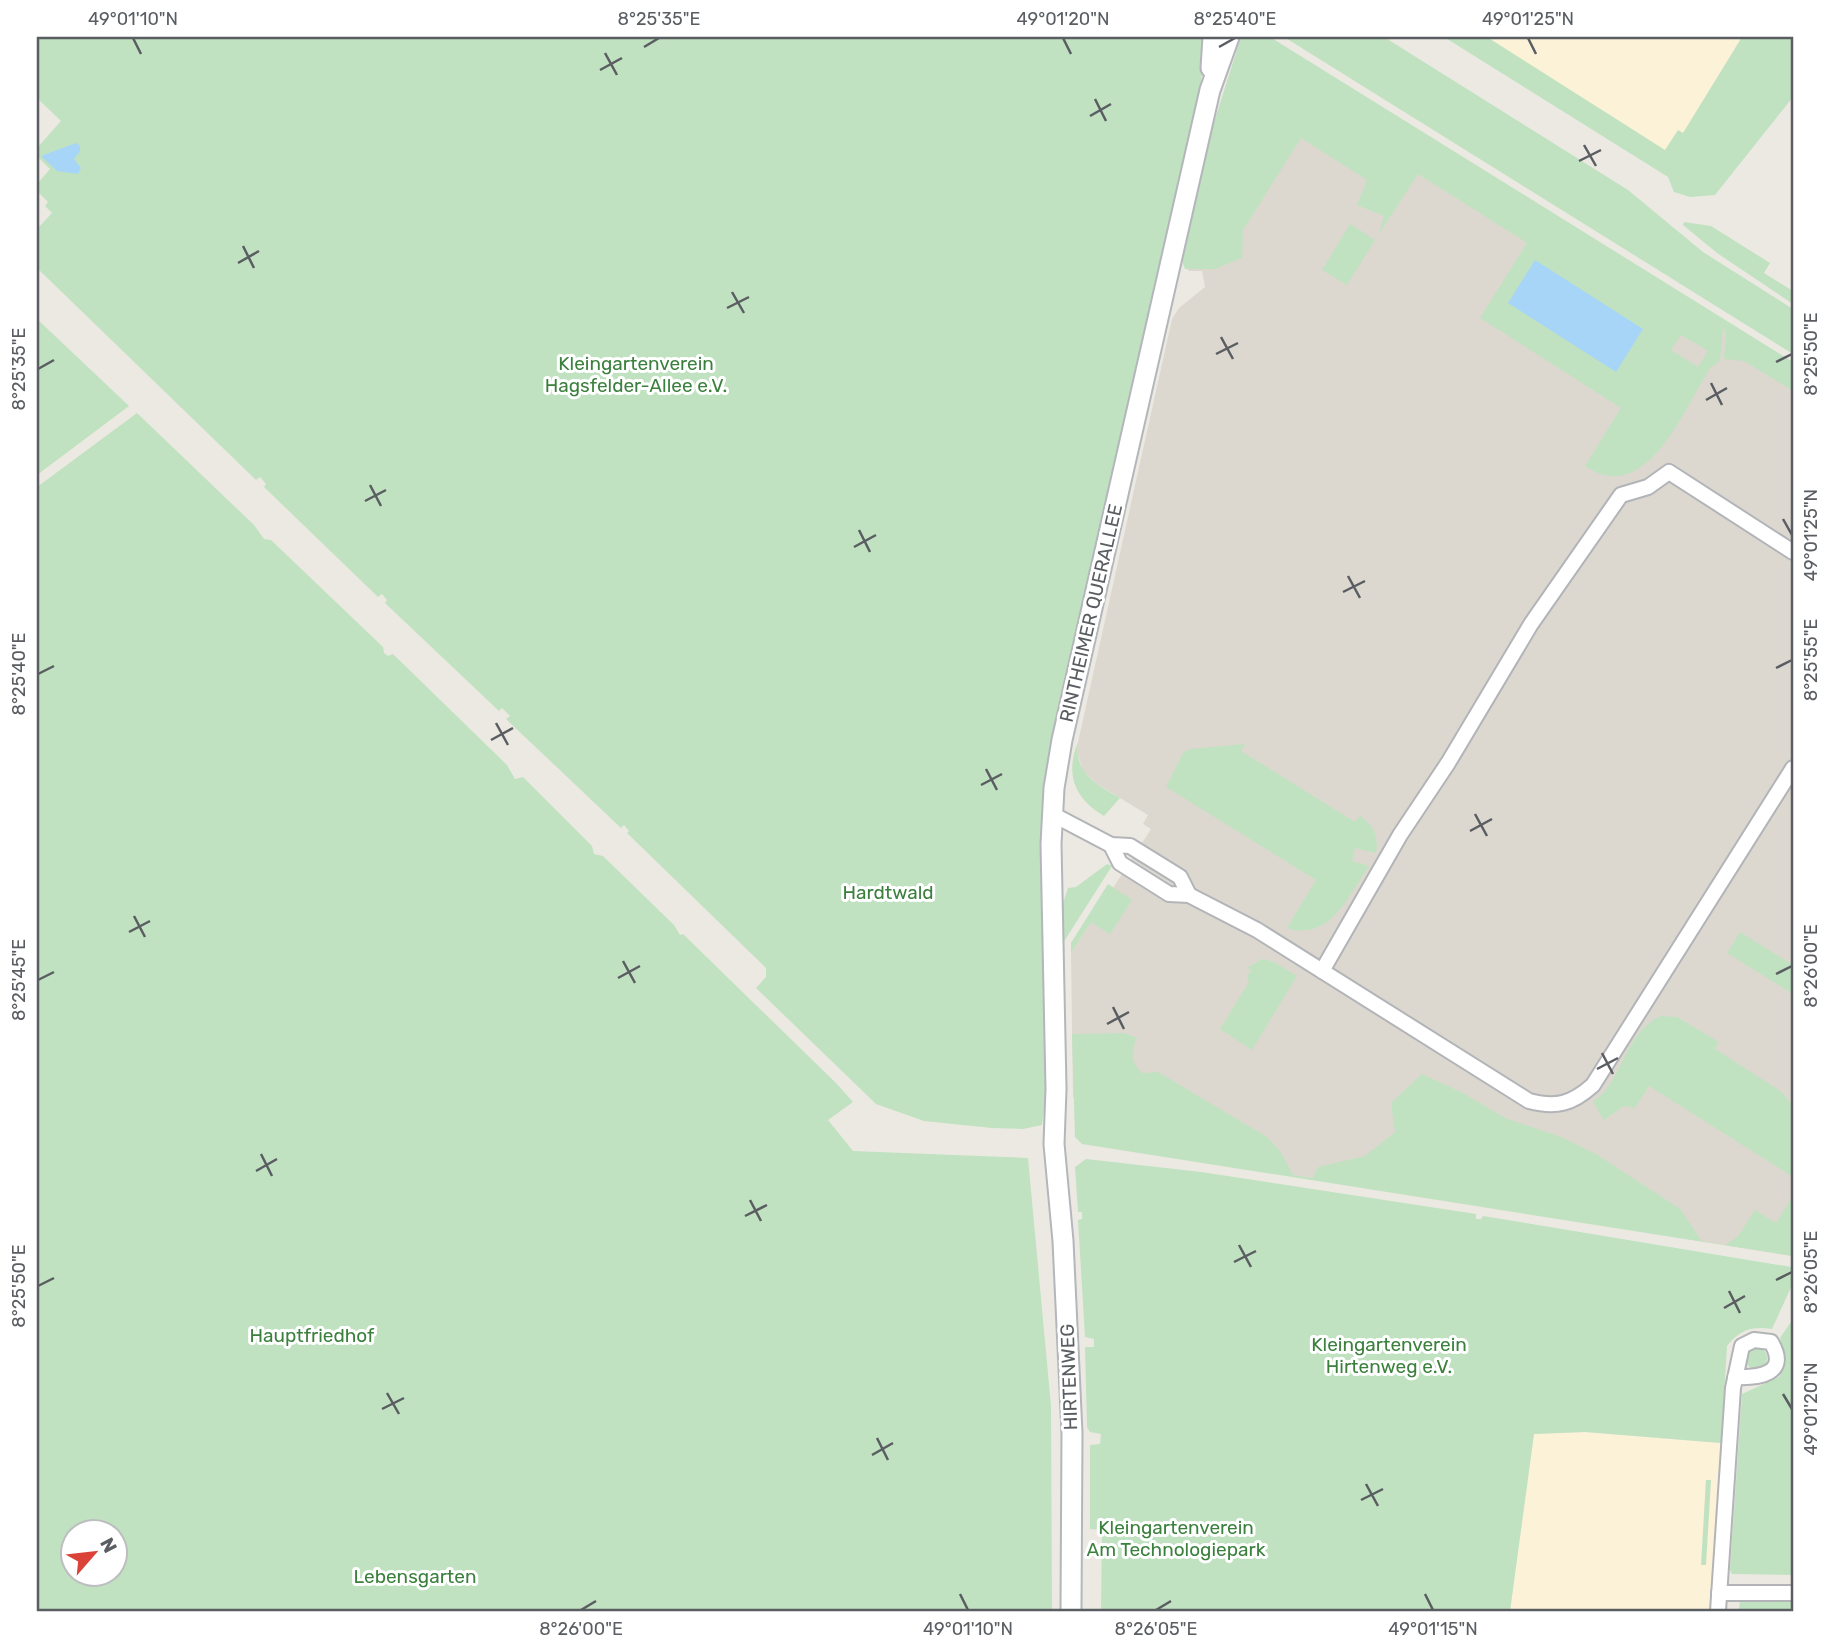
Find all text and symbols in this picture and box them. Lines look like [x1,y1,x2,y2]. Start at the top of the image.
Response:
text: 49°01'10"N [88,8,178,30]
text: 8°25'35"E [618,8,700,30]
text: 49°01'20"N [1017,8,1110,30]
text: 8°25'40"E [1194,8,1276,30]
text: 49°01'25"N [1482,8,1574,30]
text: 8°25'50"E [1800,312,1822,396]
text: 8°25'35"E [8,328,30,410]
park label: Kleingartenverein Hagsfelder-Allee e.V. [545,352,727,397]
text: 49°01'25"N [1800,489,1822,581]
street label: RINTHEIMER QUERALLEE [1055,502,1127,724]
text: 8°25'55"E [1800,619,1822,701]
text: 8°25'40"E [8,633,30,715]
park label: Hardtwald [842,881,934,904]
text: 8°26'00"E [1800,924,1822,1008]
text: 8°25'45"E [8,939,30,1021]
text: 8°26'05"E [1800,1231,1822,1313]
text: 8°25'50"E [8,1244,30,1328]
street label: HIRTENWEG [1056,1323,1082,1431]
park label: Hauptfriedhof [250,1324,375,1347]
park label: Kleingartenverein Hirtenweg e.V. [1311,1333,1467,1378]
text: 49°01'20"N [1800,1363,1822,1456]
park label: Kleingartenverein Am Technologiepark [1086,1516,1266,1561]
north arrow [60,1518,130,1588]
text: N [95,1534,122,1557]
park label: Lebensgarten [354,1565,476,1588]
text: 8°26'00"E [539,1618,623,1640]
text: 49°01'10"N [923,1618,1013,1640]
text: 8°26'05"E [1115,1618,1197,1640]
text: 49°01'15"N [1388,1618,1478,1640]

